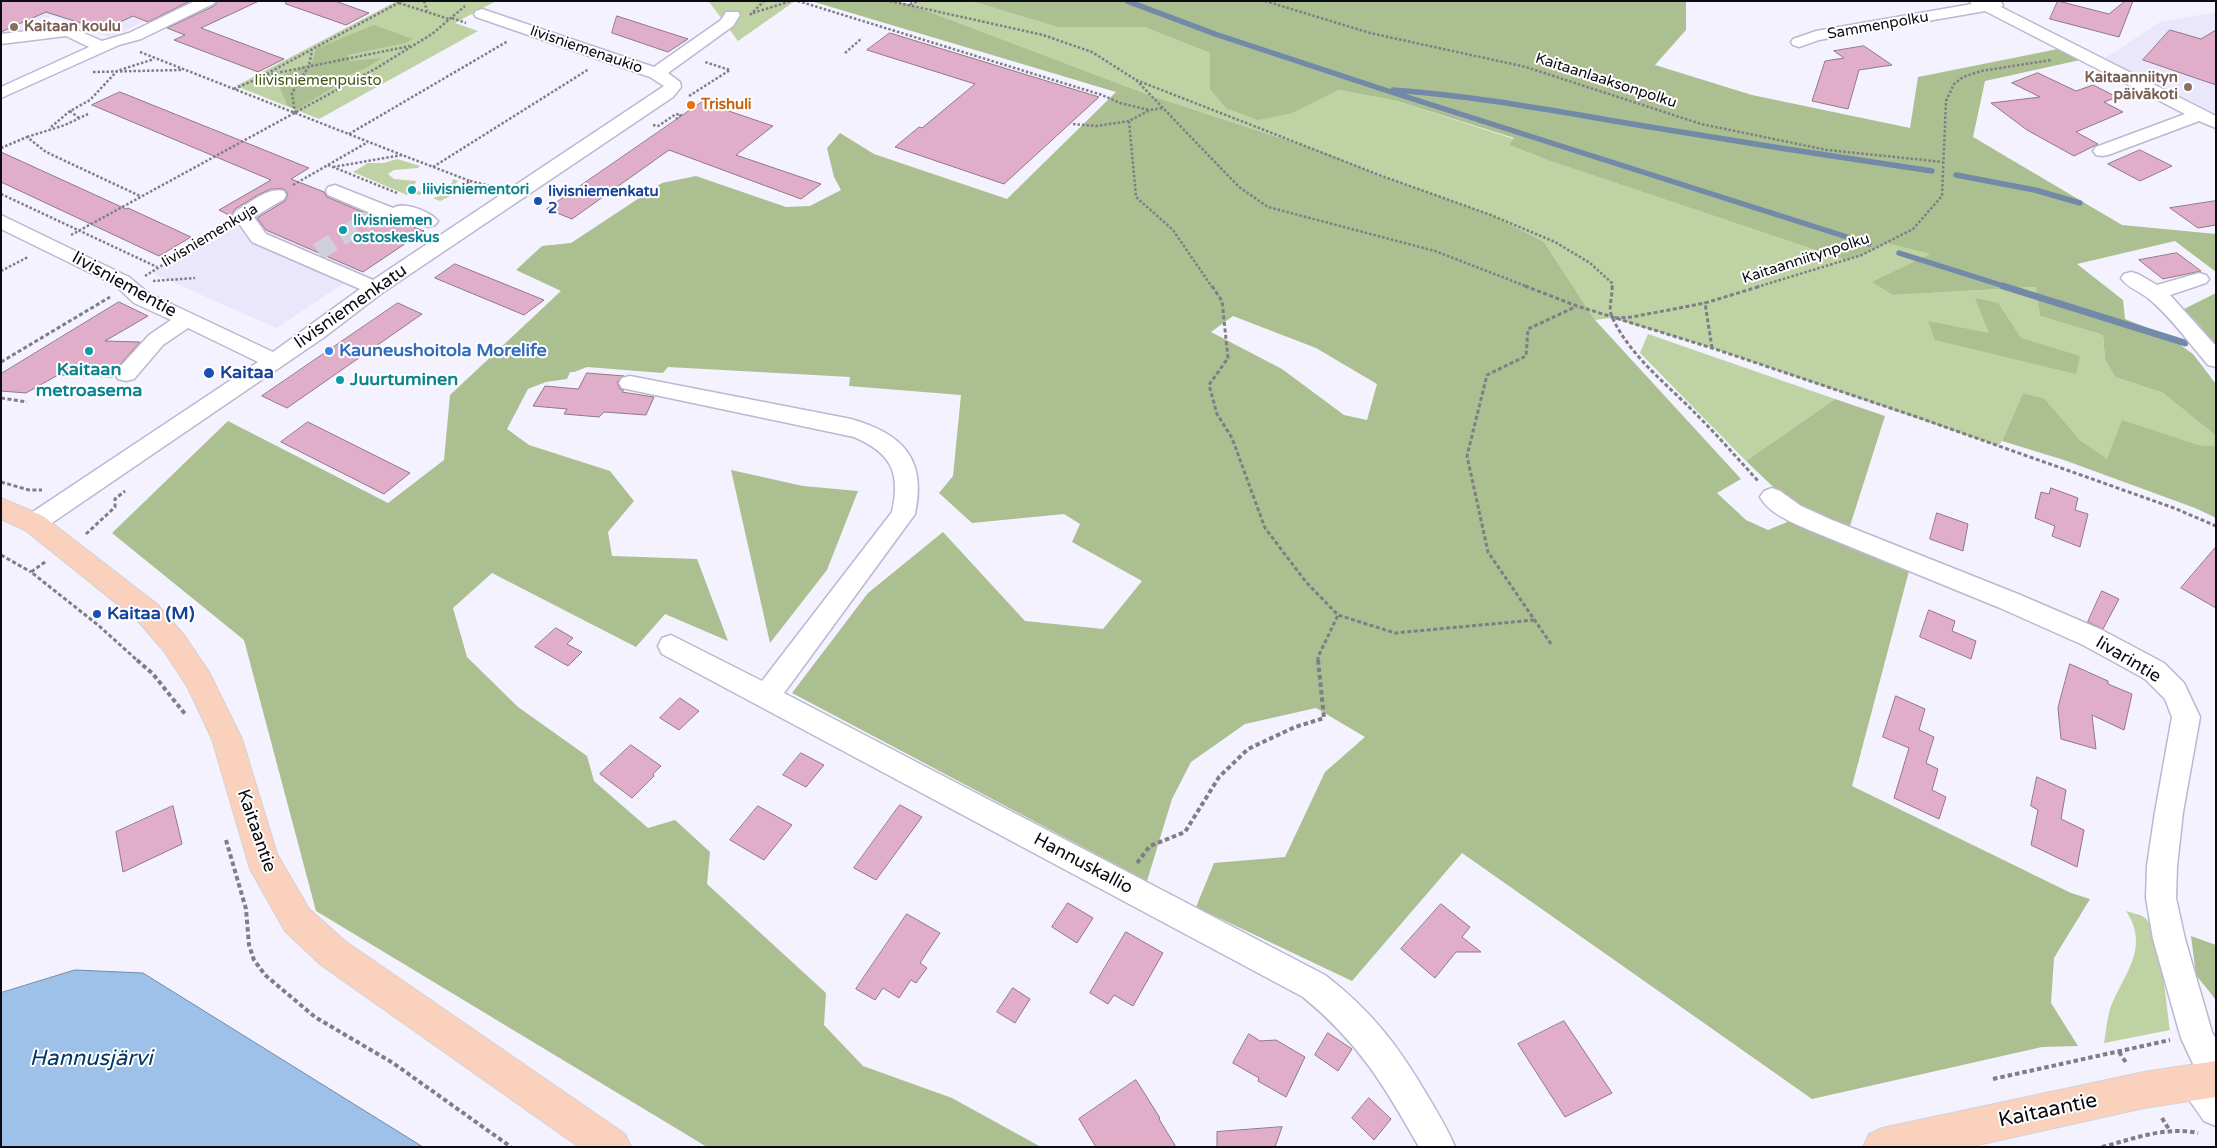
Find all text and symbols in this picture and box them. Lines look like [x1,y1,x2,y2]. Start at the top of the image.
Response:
street label: Sammenpolku [1826,8,1930,44]
place label: Kaitaan koulu [24,18,121,36]
marker: Kaitaan koulu [8,21,20,33]
street label: Iivisniemenaukio [527,22,645,78]
street label: Kaitaanlaaksonpolku [1533,50,1679,112]
place label: Kaitaanniityn päiväkoti [2085,69,2178,104]
park label: Iiivisniemenpuisto [254,72,382,90]
marker: Kaitaanniityn päiväkoti [2182,81,2194,93]
place label: Trishuli [701,96,752,114]
marker: Trishuli [685,99,697,111]
place label: Iiivisniementori [422,181,529,199]
place label: Iivisniemenkatu 2 [548,183,659,218]
marker: Iiivisniementori [406,184,418,196]
marker: Iivisniemenkatu 2 [532,195,544,207]
street label: Iivisniemenkuja [159,200,261,272]
place label: Iivisniemen ostoskeskus [353,212,439,247]
marker: Iivisniemen ostoskeskus [337,224,349,236]
street label: Kaitaanniitynpolku [1740,230,1872,288]
street label: Iivisniementie [68,247,180,323]
street label: Iivisniemenkatu [290,260,412,354]
place label: Kauneushoitola Morelife [339,340,547,362]
marker: Kaitaan metroasema [83,345,95,357]
marker: Kauneushoitola Morelife [323,345,335,357]
place label: Kaitaan metroasema [36,359,142,402]
place label: Kaitaa [220,362,274,384]
marker: Kaitaa [202,366,216,380]
place label: Juurtuminen [350,369,458,391]
marker: Juurtuminen [334,374,346,386]
place label: Kaitaa (M) [107,603,195,625]
marker: Kaitaa (M) [91,608,103,620]
street label: Iivarintie [2091,632,2165,688]
street label: Kaitaantie [232,787,280,875]
street label: Hannuskallio [1030,829,1136,899]
water label: Hannusjärvi [29,1046,153,1072]
street label: Kaitaantie [1996,1088,2100,1134]

